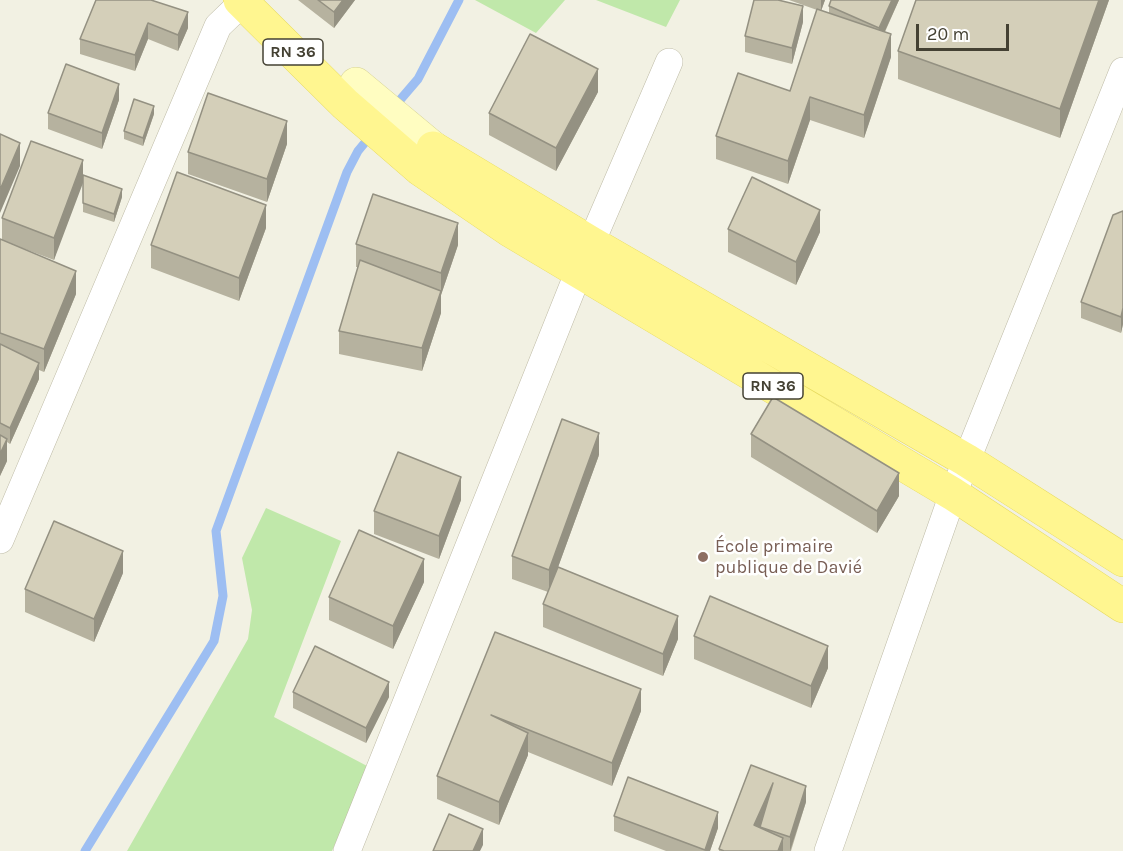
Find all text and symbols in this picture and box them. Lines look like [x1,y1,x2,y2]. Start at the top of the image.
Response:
scale bar [919,12,1012,50]
text: 20 m [927,23,969,45]
road number: RN 36 [263,39,323,65]
road number: RN 36 [743,373,803,399]
place label: École primaire publique de Davié [715,536,862,578]
marker: École primaire publique de Davié [696,550,710,564]

